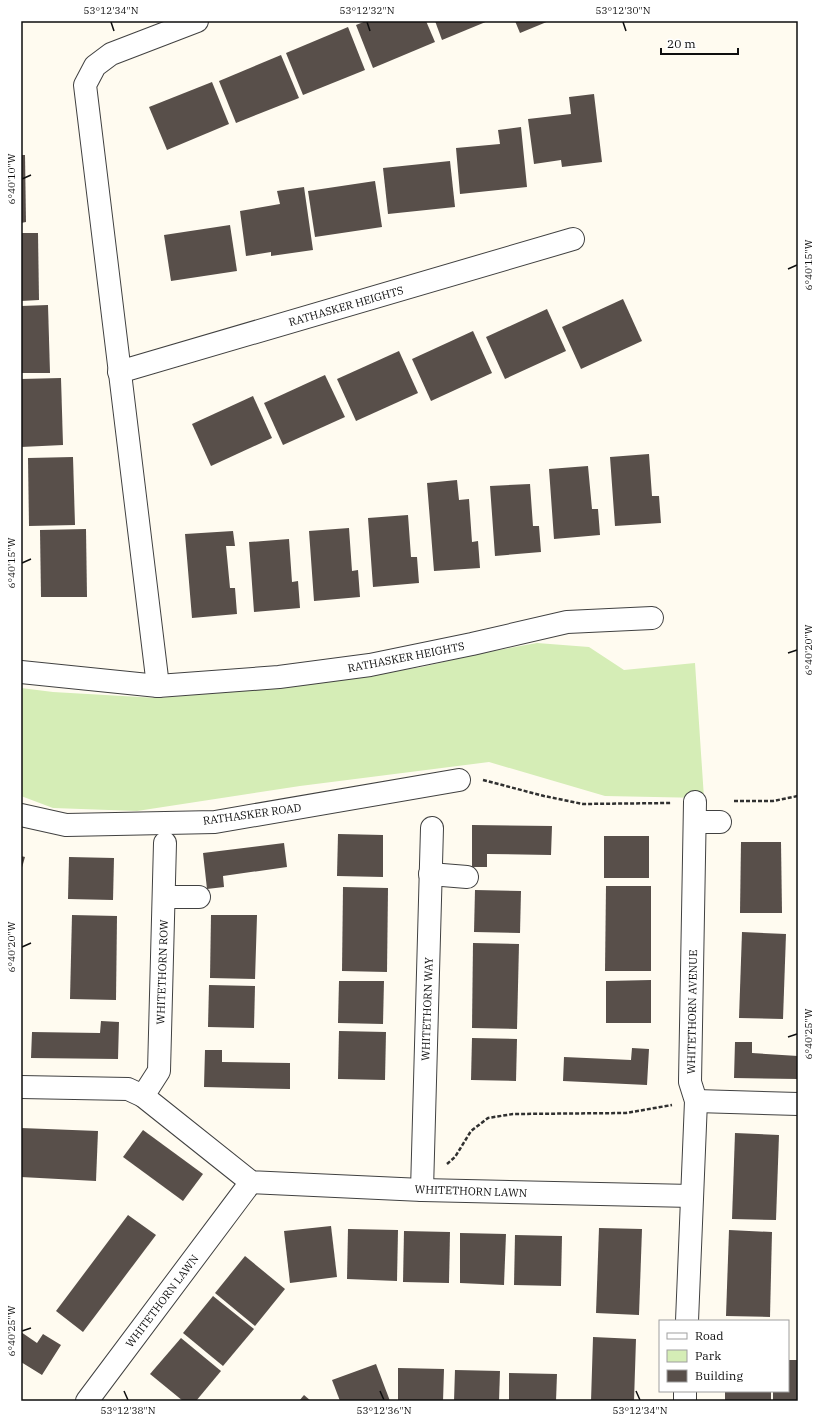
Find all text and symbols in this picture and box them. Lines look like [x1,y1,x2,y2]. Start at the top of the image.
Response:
text: 53°12'34"N [84,4,139,17]
text: 53°12'32"N [340,4,395,17]
text: 53°12'30"N [596,4,651,17]
scale bar [661,30,738,56]
text: 20 m [667,36,696,51]
text: 6°40'10"W [5,153,18,205]
text: 6°40'15"W [802,239,815,291]
street label: RATHASKER HEIGHTS [287,283,405,329]
text: 6°40'15"W [5,537,18,589]
text: 6°40'20"W [802,624,815,676]
street label: RATHASKER HEIGHTS [346,639,466,675]
street label: RATHASKER ROAD [202,800,302,828]
street label: WHITETHORN ROW [153,919,171,1025]
text: 6°40'20"W [5,921,18,973]
street label: WHITETHORN AVENUE [684,950,700,1074]
street label: WHITETHORN WAY [418,957,436,1061]
text: 6°40'25"W [802,1008,815,1060]
street label: WHITETHORN LAWN [415,1182,528,1200]
street label: WHITETHORN LAWN [123,1251,202,1350]
text: 6°40'25"W [5,1305,18,1357]
legend [659,1320,789,1392]
text: Road [695,1328,724,1343]
text: Park [695,1348,721,1363]
text: Building [695,1368,743,1383]
text: 53°12'38"N [101,1404,156,1417]
text: 53°12'36"N [357,1404,412,1417]
text: 53°12'34"N [613,1404,668,1417]

